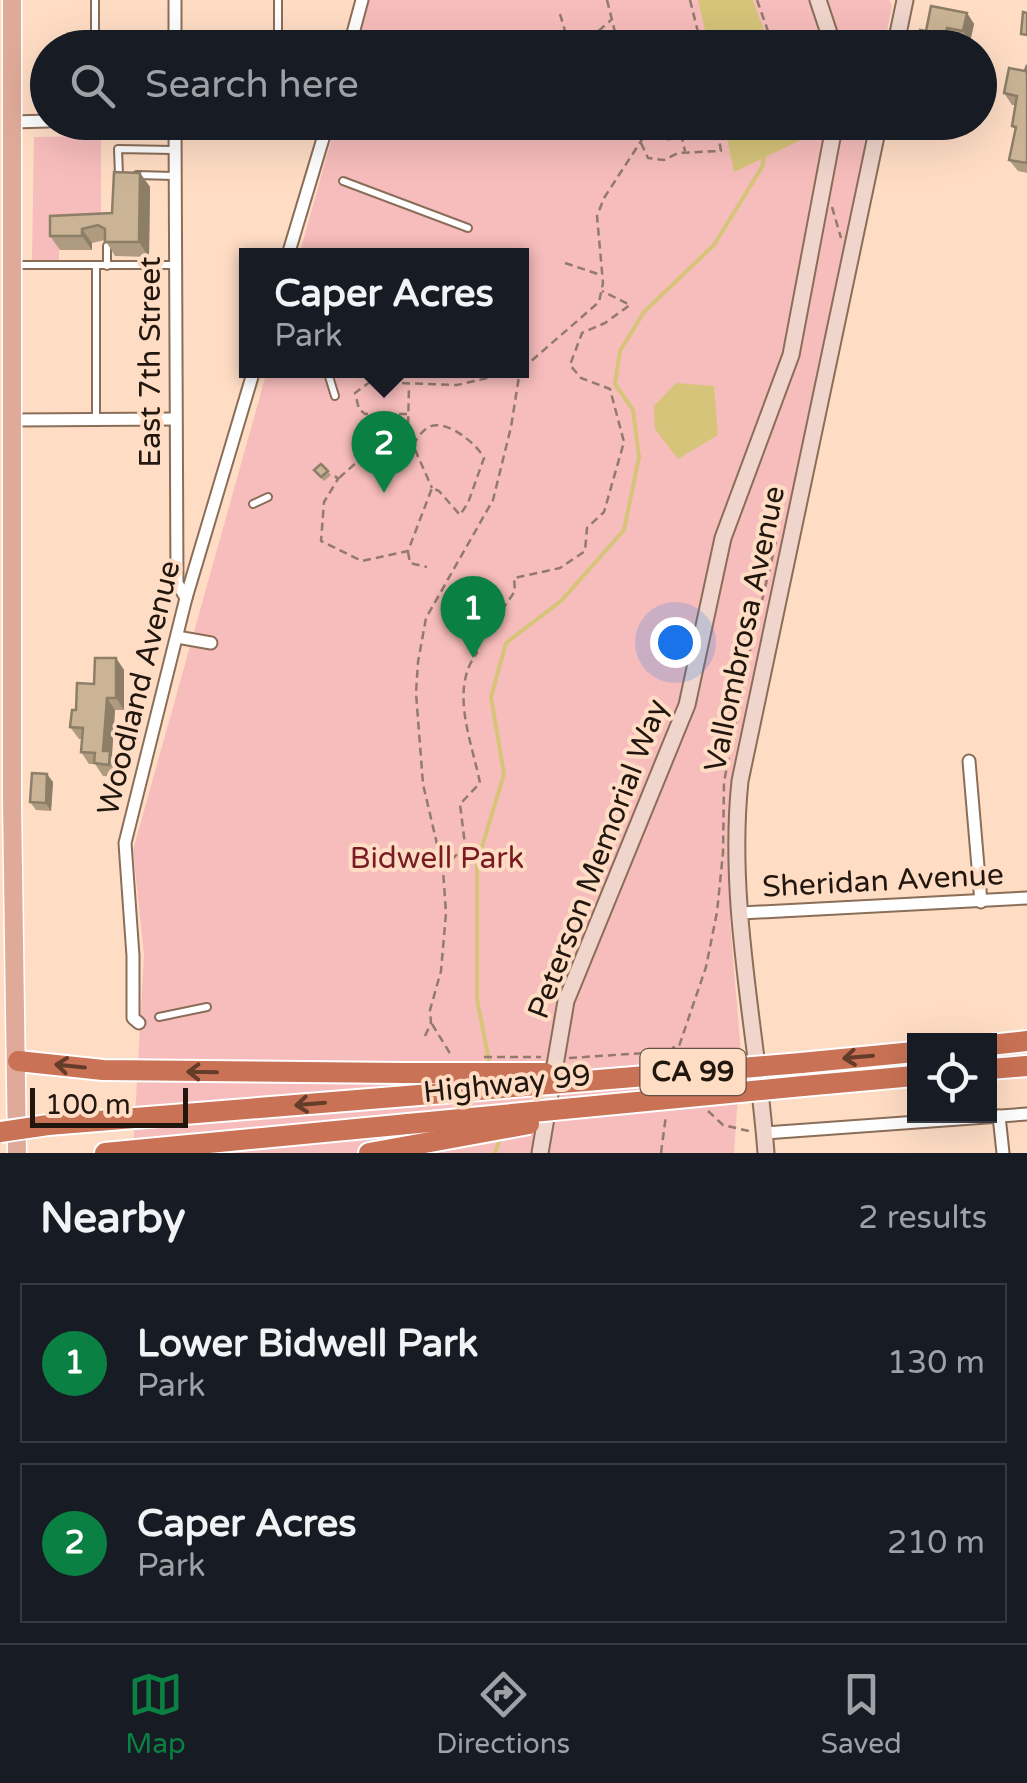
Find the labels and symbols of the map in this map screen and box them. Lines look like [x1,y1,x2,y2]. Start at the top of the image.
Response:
street label: East 7th Street [132,256,169,468]
pin: 2 [352,410,416,493]
street label: Vallombrosa Avenue [697,483,793,775]
street label: Woodland Avenue [89,557,189,819]
pin: 1 [440,576,506,658]
your location [650,617,701,668]
street label: Peterson Memorial Way [520,694,676,1024]
park label: Bidwell Park [350,840,524,877]
street label: Sheridan Avenue [761,856,1005,906]
one-way arrow [842,1048,874,1067]
road number: CA 99 [640,1049,746,1095]
one-way arrow [55,1057,87,1076]
street label: Highway 99 [421,1057,593,1111]
one-way arrow [186,1063,218,1082]
scale bar [30,1083,188,1128]
one-way arrow [294,1095,326,1114]

